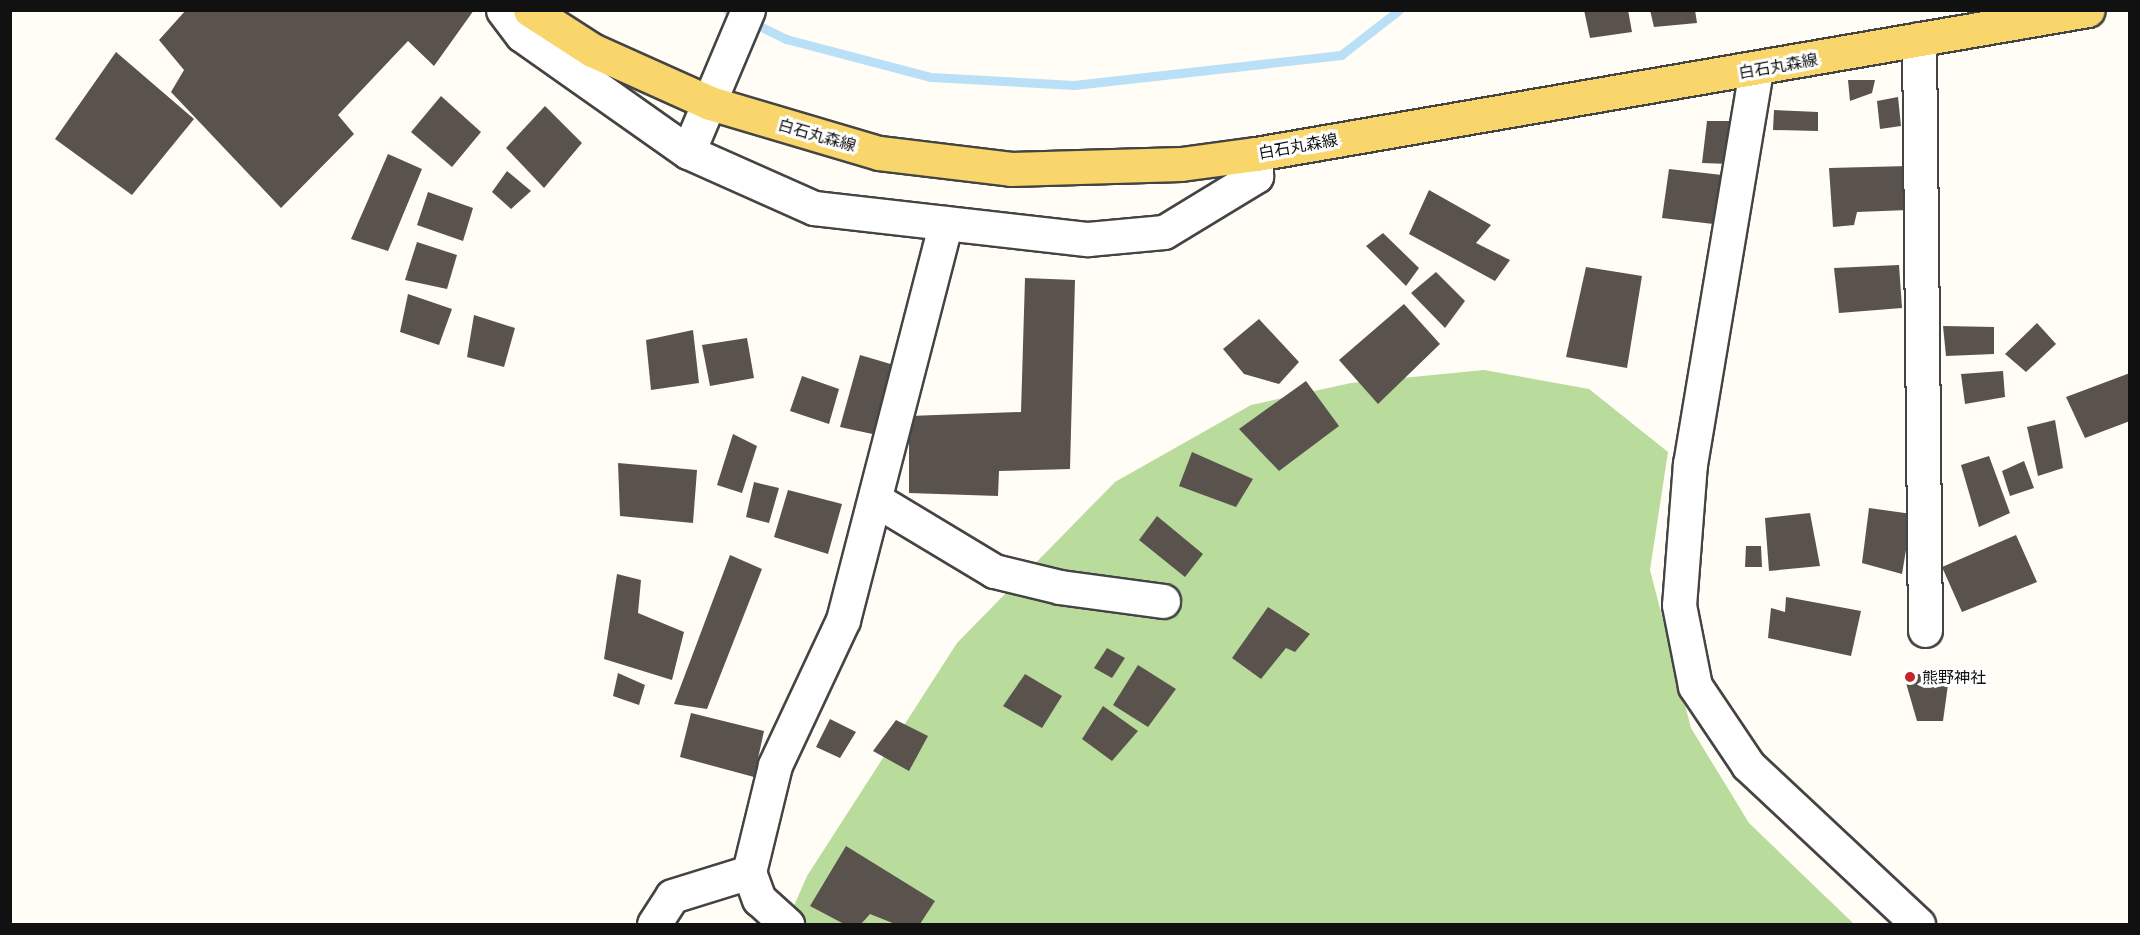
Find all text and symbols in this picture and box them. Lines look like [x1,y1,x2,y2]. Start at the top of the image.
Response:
street label: 白石丸森線 [1737,50,1819,82]
street label: 白石丸森線 [776,115,858,155]
street label: 白石丸森線 [1257,130,1339,162]
place label: 熊野神社 [1922,667,1986,687]
marker: 熊野神社 [1903,670,1917,684]

